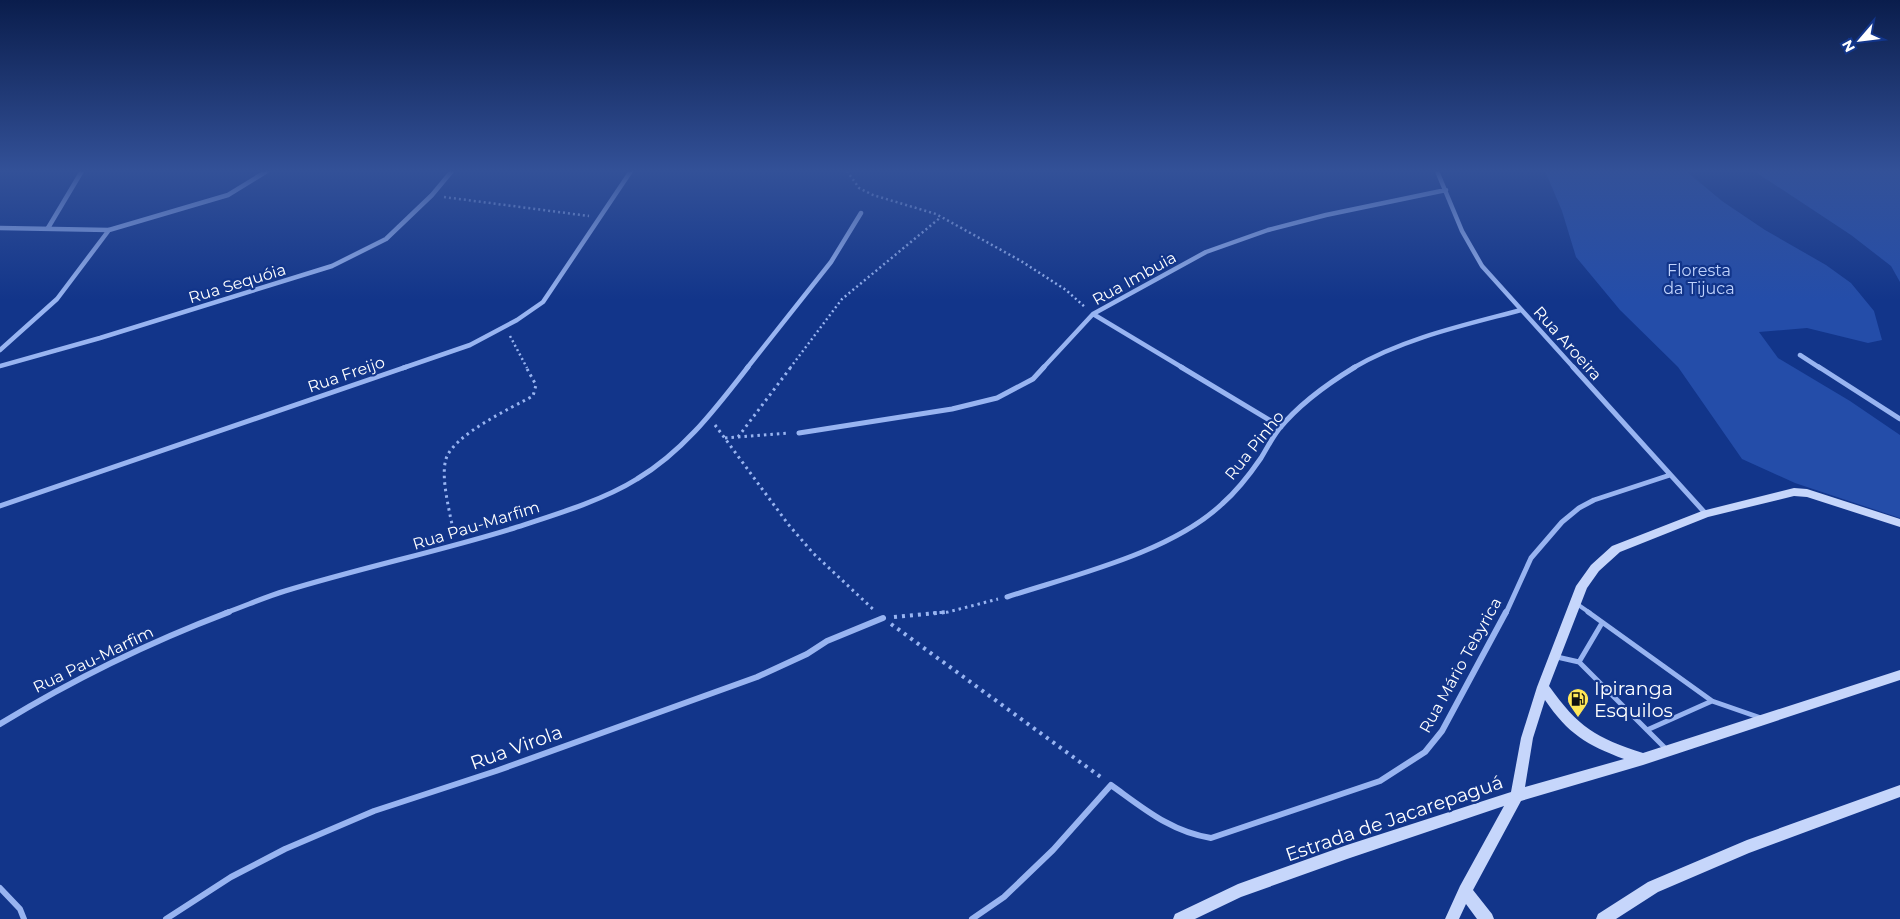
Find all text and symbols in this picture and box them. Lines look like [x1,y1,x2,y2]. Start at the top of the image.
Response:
north arrow [1835,15,1885,65]
text: N [1838,37,1859,55]
street label: Rua Imbuia [1089,248,1180,309]
street label: Rua Sequóia [186,260,288,307]
park label: Floresta da Tijuca [1663,261,1735,298]
street label: Rua Aroeira [1530,302,1606,384]
street label: Rua Freijo [305,352,387,397]
street label: Rua Pinho [1221,407,1288,484]
street label: Rua Pau-Marfim [410,497,542,554]
street label: Rua Mário Tebyrica [1415,594,1506,736]
street label: Rua Pau-Marfim [30,622,157,697]
place label: Ipiranga Esquilos [1594,677,1673,722]
fuel station icon: Ipiranga Esquilos [1566,687,1590,718]
street label: Rua Virola [467,720,565,775]
street label: Estrada de Jacarepaguá [1282,770,1506,867]

